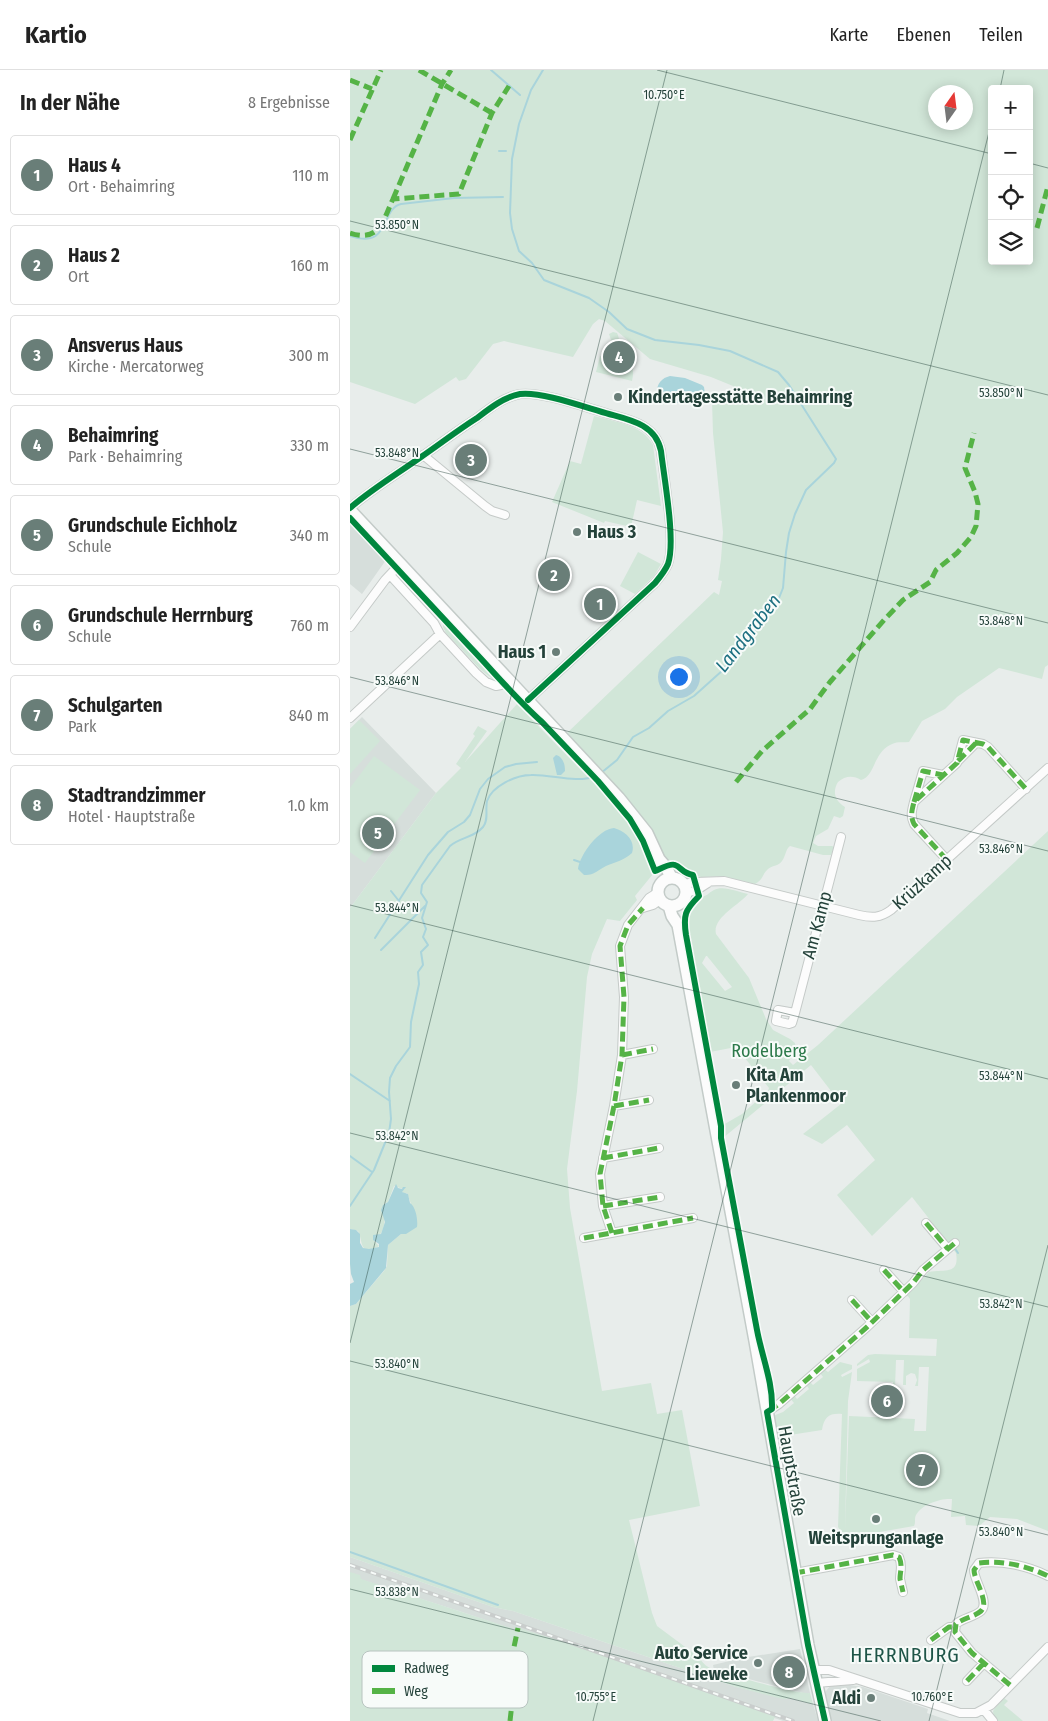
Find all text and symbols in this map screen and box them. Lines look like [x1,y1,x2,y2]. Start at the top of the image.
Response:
text: Kartio [25,21,87,49]
text: Karte [829,24,868,46]
text: Ebenen [896,24,951,46]
text: Teilen [979,24,1023,46]
north arrow [928,85,973,130]
map controls [988,85,1033,265]
button: + [988,85,1033,130]
text: 10.750°E [643,88,685,102]
text: In der Nähe [20,90,120,116]
text: 8 Ergebnisse [248,93,330,112]
button: − [988,130,1033,175]
text: Haus 4 [68,154,121,177]
text: 1 [34,166,40,185]
text: 110 m [292,166,329,185]
button: locate [988,175,1033,220]
text: Ort · Behaimring [68,177,175,196]
text: 53.850°N [375,218,419,232]
button: layers [988,220,1033,265]
text: Haus 2 [68,244,120,267]
text: 2 [33,256,41,275]
text: 160 m [290,256,329,275]
text: Ort [68,267,89,286]
text: Ansverus Haus [68,334,183,357]
pin: 4 [603,338,635,376]
text: 3 [33,346,41,365]
text: 300 m [289,346,329,365]
text: Kirche · Mercatorweg [68,357,204,376]
place label: Kindertagesstätte Behaimring [628,386,852,408]
text: 53.850°N [979,386,1023,400]
marker: Kindertagesstätte Behaimring [612,391,624,403]
text: Behaimring [68,424,158,447]
text: 4 [33,436,41,455]
text: 330 m [290,436,329,455]
pin: 3 [455,441,487,479]
text: 53.848°N [375,446,419,460]
text: Park · Behaimring [68,447,182,466]
text: Grundschule Eichholz [68,514,237,537]
place label: Haus 3 [587,521,637,543]
text: 5 [33,526,41,545]
text: 340 m [290,526,329,545]
marker: Haus 3 [571,526,583,538]
text: Schule [68,537,112,556]
pin: 2 [538,556,570,594]
pin: 1 [584,585,616,623]
water label: Landgraben [710,589,786,677]
text: Grundschule Herrnburg [68,604,253,627]
text: 53.848°N [979,614,1023,628]
text: 6 [33,616,41,635]
text: 760 m [291,616,329,635]
text: Schule [68,627,112,646]
place label: Haus 1 [498,641,546,663]
marker: Haus 1 [550,646,562,658]
your location [666,664,692,690]
text: 53.846°N [375,674,419,688]
text: Schulgarten [68,694,163,717]
text: 7 [34,706,40,725]
text: 840 m [289,706,329,725]
text: Park [68,717,96,736]
text: Stadtrandzimmer [68,784,205,807]
text: 8 [33,796,41,815]
text: 1.0 km [288,796,329,815]
text: Hotel · Hauptstraße [68,807,195,826]
pin: 5 [362,814,394,852]
text: 53.846°N [979,842,1023,856]
street label: Krüzkamp [888,850,956,914]
street label: Am Kamp [797,889,837,961]
text: 53.844°N [375,901,419,915]
park label: Rodelberg [731,1040,807,1062]
place label: Kita Am Plankenmoor [746,1064,846,1107]
text: 53.844°N [979,1069,1023,1083]
marker: Kita Am Plankenmoor [730,1079,742,1091]
text: 53.842°N [375,1129,419,1143]
text: 53.842°N [979,1297,1023,1311]
text: 53.840°N [375,1357,419,1371]
pin: 6 [871,1382,903,1420]
street label: Hauptstraße [773,1424,811,1518]
pin: 7 [906,1451,938,1489]
marker: Weitsprunganlage [870,1513,882,1525]
text: 53.840°N [979,1525,1023,1539]
place label: Weitsprunganlage [808,1527,944,1549]
text: 53.838°N [375,1585,419,1599]
place label: Auto Service Lieweke [654,1642,748,1685]
district label: HERRNBURG [850,1643,960,1667]
legend [362,1651,528,1708]
pin: 8 [773,1653,805,1691]
marker: Auto Service Lieweke [752,1657,764,1669]
text: Radweg [404,1660,449,1677]
text: Weg [404,1683,428,1700]
place label: Aldi [831,1687,861,1709]
text: 10.755°E [576,1690,616,1704]
text: 10.760°E [911,1690,953,1704]
marker: Aldi [865,1692,877,1704]

